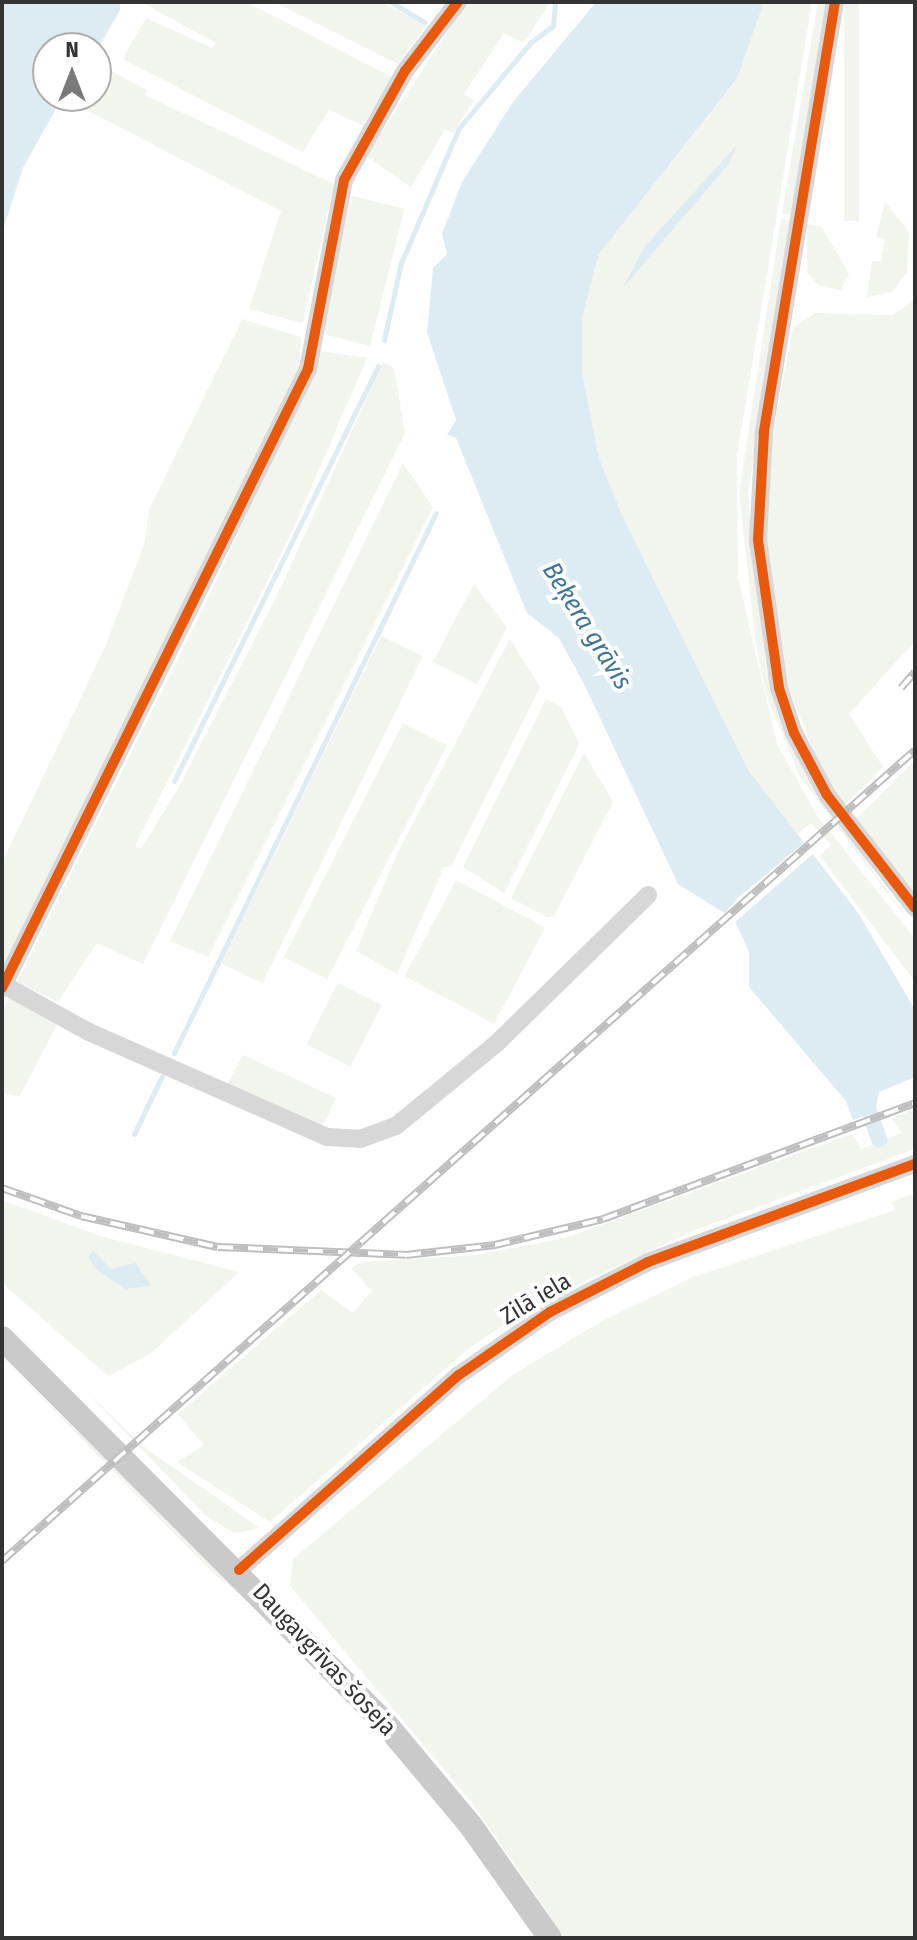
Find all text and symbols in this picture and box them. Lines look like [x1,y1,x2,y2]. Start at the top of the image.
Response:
north arrow [32,32,112,112]
text: N [65,36,79,63]
water label: Beķera grāvis [536,557,638,695]
street label: Zilā iela [496,1267,576,1331]
street label: Daugavgrīvas šoseja [246,1578,402,1742]

